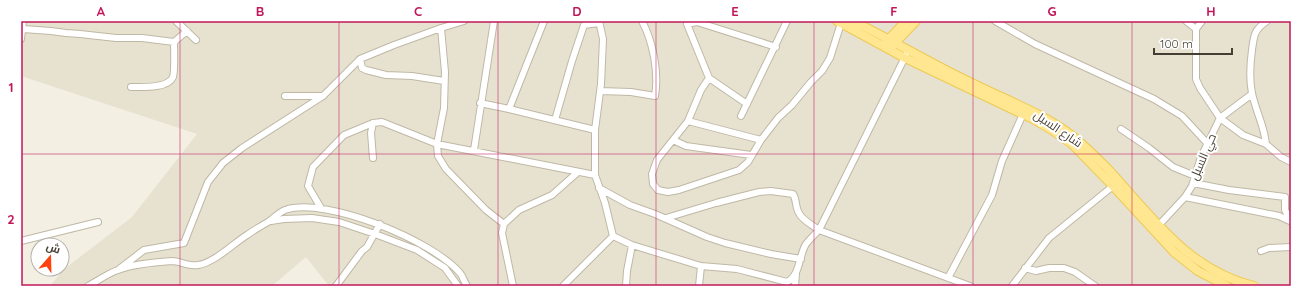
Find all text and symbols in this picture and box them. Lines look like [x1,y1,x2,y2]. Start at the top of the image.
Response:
text: A [97,3,106,19]
text: B [256,3,264,19]
text: C [414,3,422,19]
text: D [572,3,582,19]
text: E [731,3,739,19]
text: F [890,3,898,19]
text: G [1047,3,1057,19]
text: H [1206,3,1216,19]
scale bar [1154,30,1232,56]
text: 100 m [1160,36,1193,51]
text: 1 [8,79,14,95]
street label: شارع السبل [1031,107,1085,151]
street label: حي السبل [1186,131,1222,184]
text: 2 [7,211,15,227]
north arrow [30,237,70,277]
text: ش [44,239,62,257]

